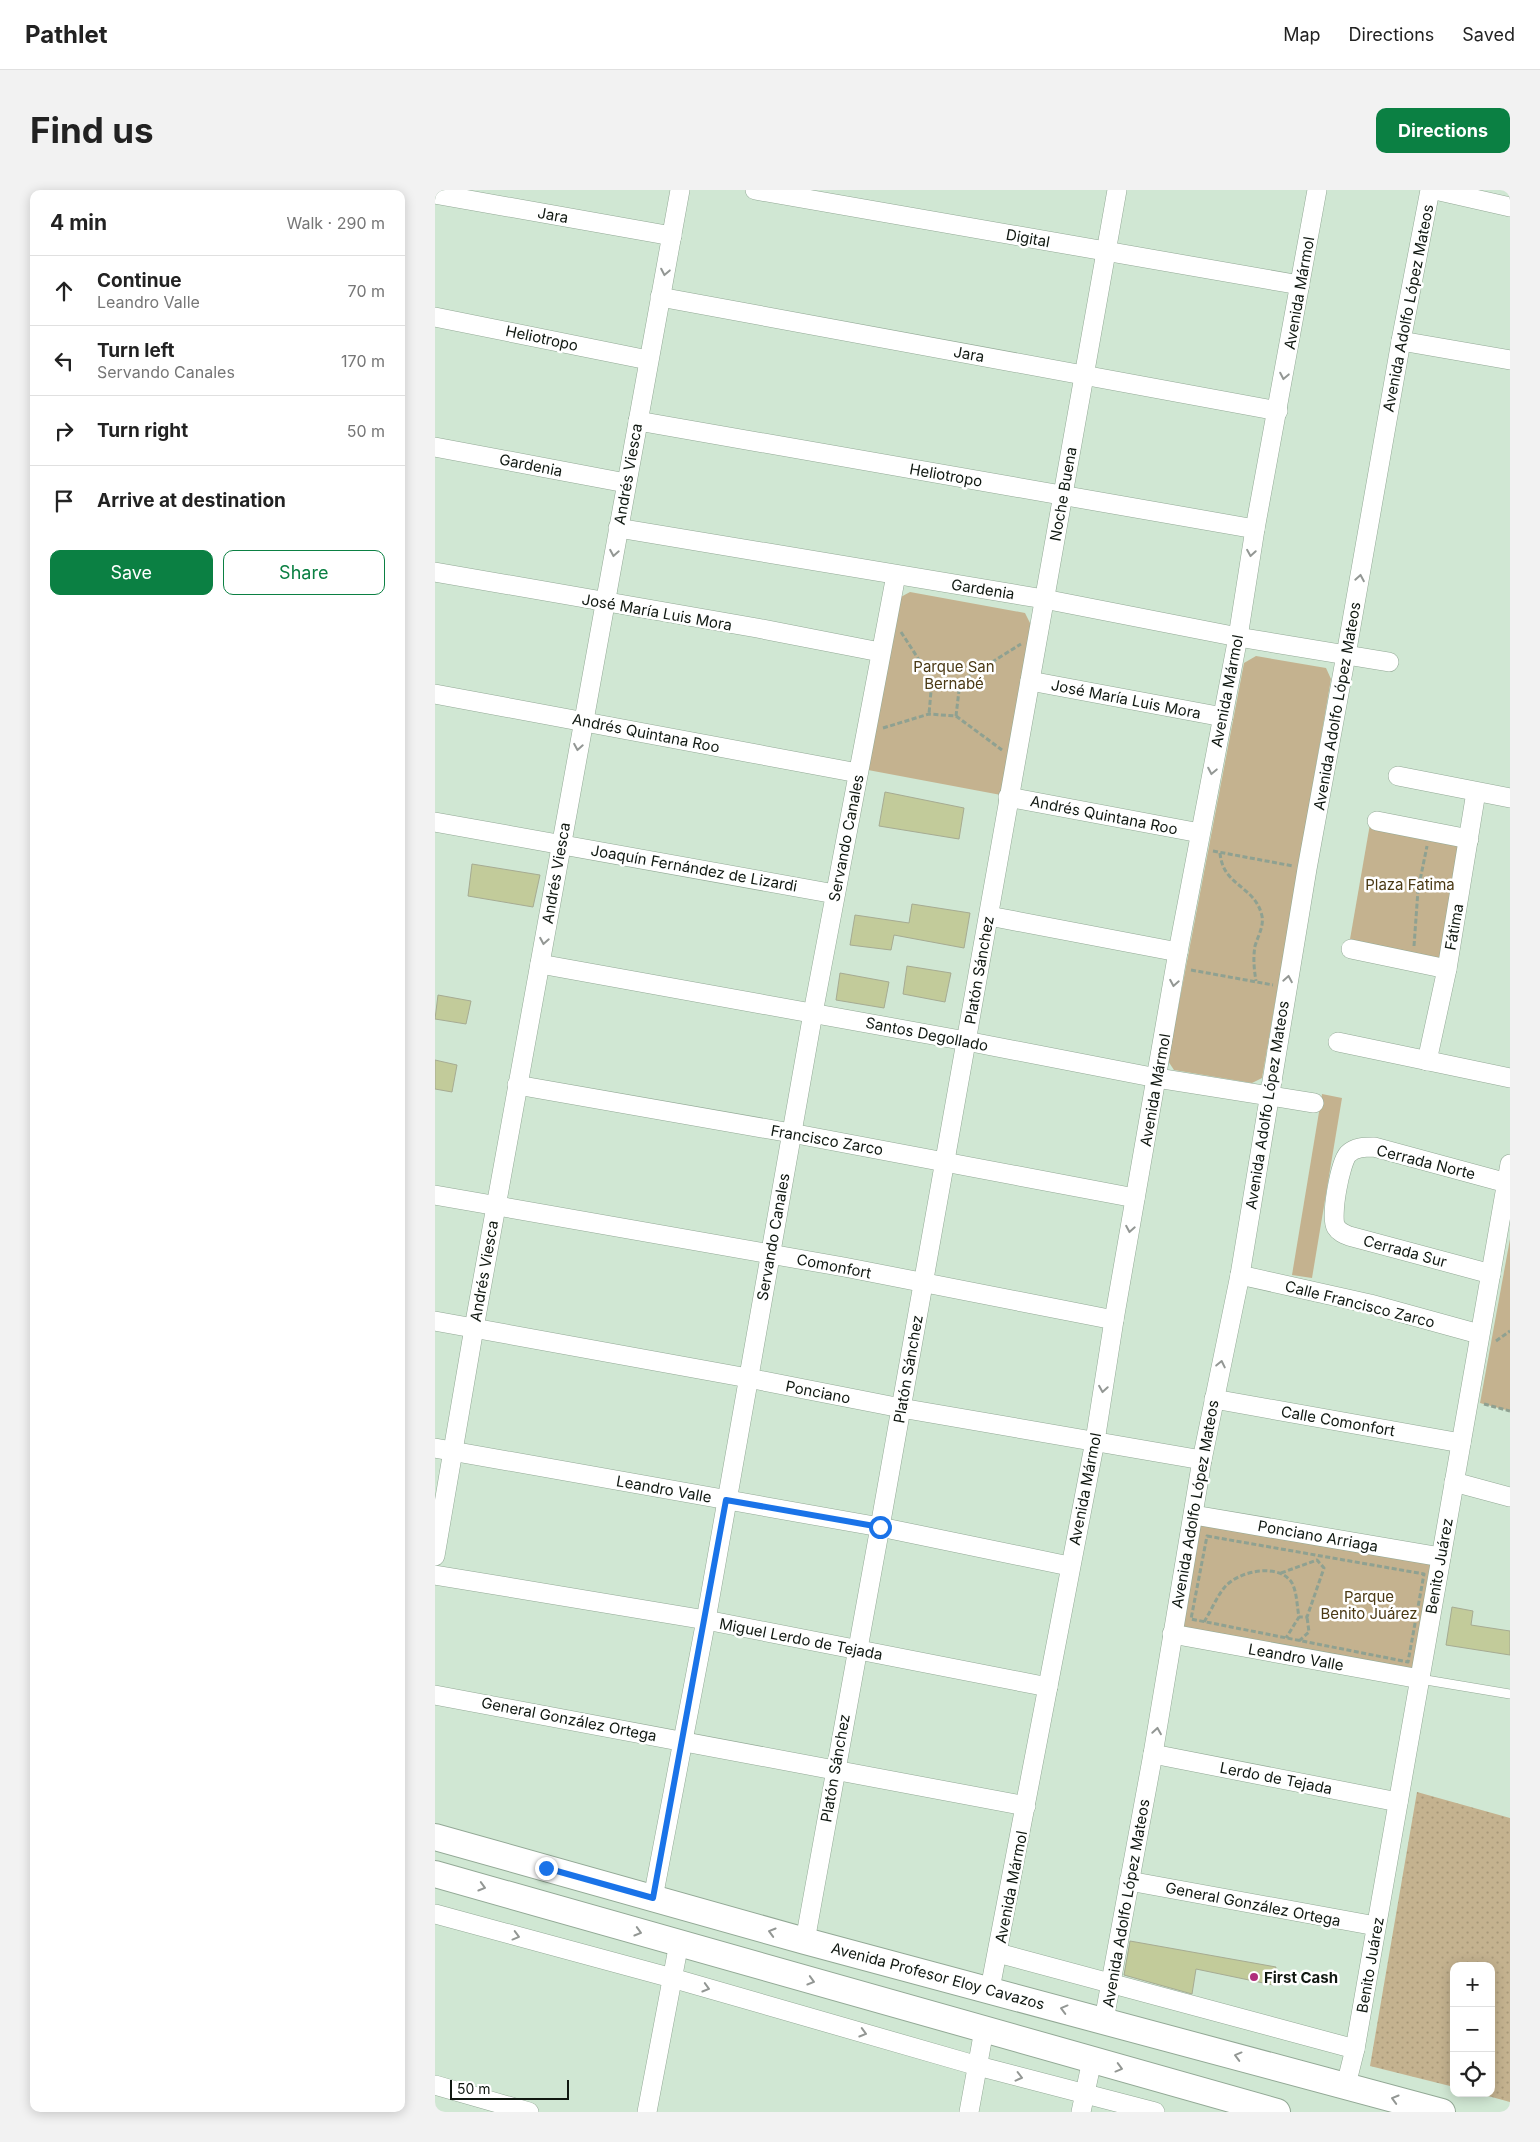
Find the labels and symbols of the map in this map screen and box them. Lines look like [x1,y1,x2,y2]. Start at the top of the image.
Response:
street label: Jara [536,203,570,227]
street label: Avenida Adolfo López Mateos [1379,203,1437,413]
street label: Digital [1005,225,1051,251]
street label: Avenida Mármol [1280,235,1318,351]
one-way arrow [660,268,670,277]
street label: Heliotropo [504,321,580,355]
street label: Jara [952,342,986,366]
one-way arrow [1280,371,1290,380]
street label: Andrés Viesca [610,422,646,526]
street label: Noche Buena [1045,445,1081,543]
street label: Gardenia [498,450,564,480]
street label: Heliotropo [908,459,984,491]
one-way arrow [609,548,619,557]
one-way arrow [1246,549,1257,557]
one-way arrow [1354,574,1364,582]
street label: Gardenia [950,575,1016,603]
street label: José María Luis Mora [580,589,734,635]
street label: Avenida Adolfo López Mateos [1309,600,1365,812]
street label: Avenida Mármol [1207,633,1247,749]
park label: Parque San Bernabé [913,657,995,693]
street label: José María Luis Mora [1049,675,1203,723]
street label: Andrés Quintana Roo [571,709,721,757]
one-way arrow [574,743,584,751]
one-way arrow [1207,767,1218,776]
street label: Servando Canales [824,773,868,903]
street label: Andrés Quintana Roo [1029,791,1179,839]
street label: Andrés Viesca [538,821,574,925]
street label: Joaquín Fernández de Lizardi [589,840,799,896]
park label: Plaza Fatima [1365,875,1455,894]
street label: Fátima [1441,902,1467,952]
street label: Platón Sánchez [960,914,998,1026]
one-way arrow [539,937,549,946]
one-way arrow [1282,975,1292,983]
one-way arrow [1169,978,1179,987]
street label: Avenida Adolfo López Mateos [1241,999,1293,1211]
street label: Santos Degollado [864,1013,990,1055]
street label: Avenida Mármol [1136,1032,1174,1148]
street label: Francisco Zarco [769,1121,885,1159]
street label: Cerrada Norte [1375,1141,1477,1183]
street label: Servando Canales [752,1172,794,1302]
street label: Andrés Viesca [466,1219,502,1323]
one-way arrow [1125,1224,1135,1233]
street label: Cerrada Sur [1361,1231,1449,1271]
street label: Comonfort [795,1249,873,1283]
street label: Calle Francisco Zarco [1283,1276,1437,1332]
street label: Platón Sánchez [889,1313,927,1425]
one-way arrow [1215,1360,1226,1369]
street label: Ponciano [784,1376,852,1408]
one-way arrow [1098,1385,1108,1393]
street label: Avenida Adolfo López Mateos [1167,1398,1223,1610]
street label: Calle Comonfort [1280,1402,1397,1440]
street label: Avenida Mármol [1065,1431,1105,1547]
street label: Leandro Valle [615,1471,713,1507]
route start [869,1516,892,1539]
street label: Ponciano Arriaga [1256,1516,1380,1556]
street label: Benito Juárez [1421,1517,1457,1615]
park label: Parque Benito Juárez [1320,1587,1418,1623]
street label: Miguel Lerdo de Tejada [718,1614,884,1664]
street label: Leandro Valle [1247,1639,1345,1675]
street label: General González Ortega [480,1693,658,1745]
street label: Platón Sánchez [816,1712,854,1824]
one-way arrow [1151,1727,1161,1736]
street label: Lerdo de Tejada [1218,1758,1334,1798]
street label: Avenida Adolfo López Mateos [1098,1797,1154,2009]
street label: Avenida Mármol [991,1829,1031,1945]
route end [535,1857,558,1880]
street label: General González Ortega [1164,1878,1342,1930]
one-way arrow [477,1881,486,1892]
street label: Benito Juárez [1352,1916,1388,2014]
one-way arrow [633,1926,642,1936]
one-way arrow [768,1927,776,1937]
one-way arrow [511,1930,520,1941]
street label: Avenida Profesor Eloy Cavazos [829,1938,1047,2014]
place label: First Cash [1264,1968,1338,1987]
marker: First Cash [1248,1971,1260,1983]
one-way arrow [807,1975,815,1985]
one-way arrow [702,1982,710,1992]
one-way arrow [1061,2005,1069,2015]
one-way arrow [858,2027,866,2037]
one-way arrow [1234,2052,1242,2062]
one-way arrow [1115,2062,1123,2072]
one-way arrow [1015,2071,1023,2082]
scale bar [450,2077,569,2100]
one-way arrow [1390,2094,1399,2105]

